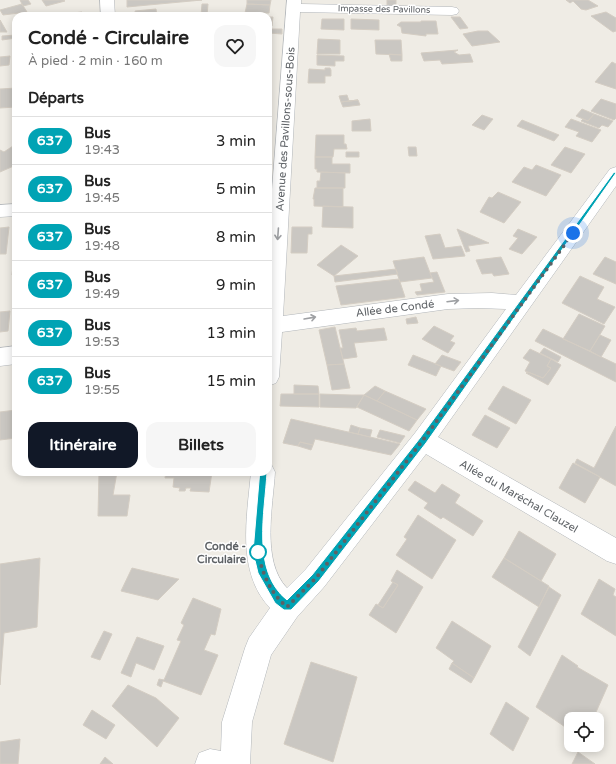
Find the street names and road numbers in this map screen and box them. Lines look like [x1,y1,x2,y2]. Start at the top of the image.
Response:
street label: Impasse des Pavillons [338,3,430,16]
street label: Avenue des Pavillons-sous-Bois [273,46,298,212]
street label: Allée de Condé [355,297,435,320]
street label: Allée du Maréchal Clauzel [457,457,580,536]

